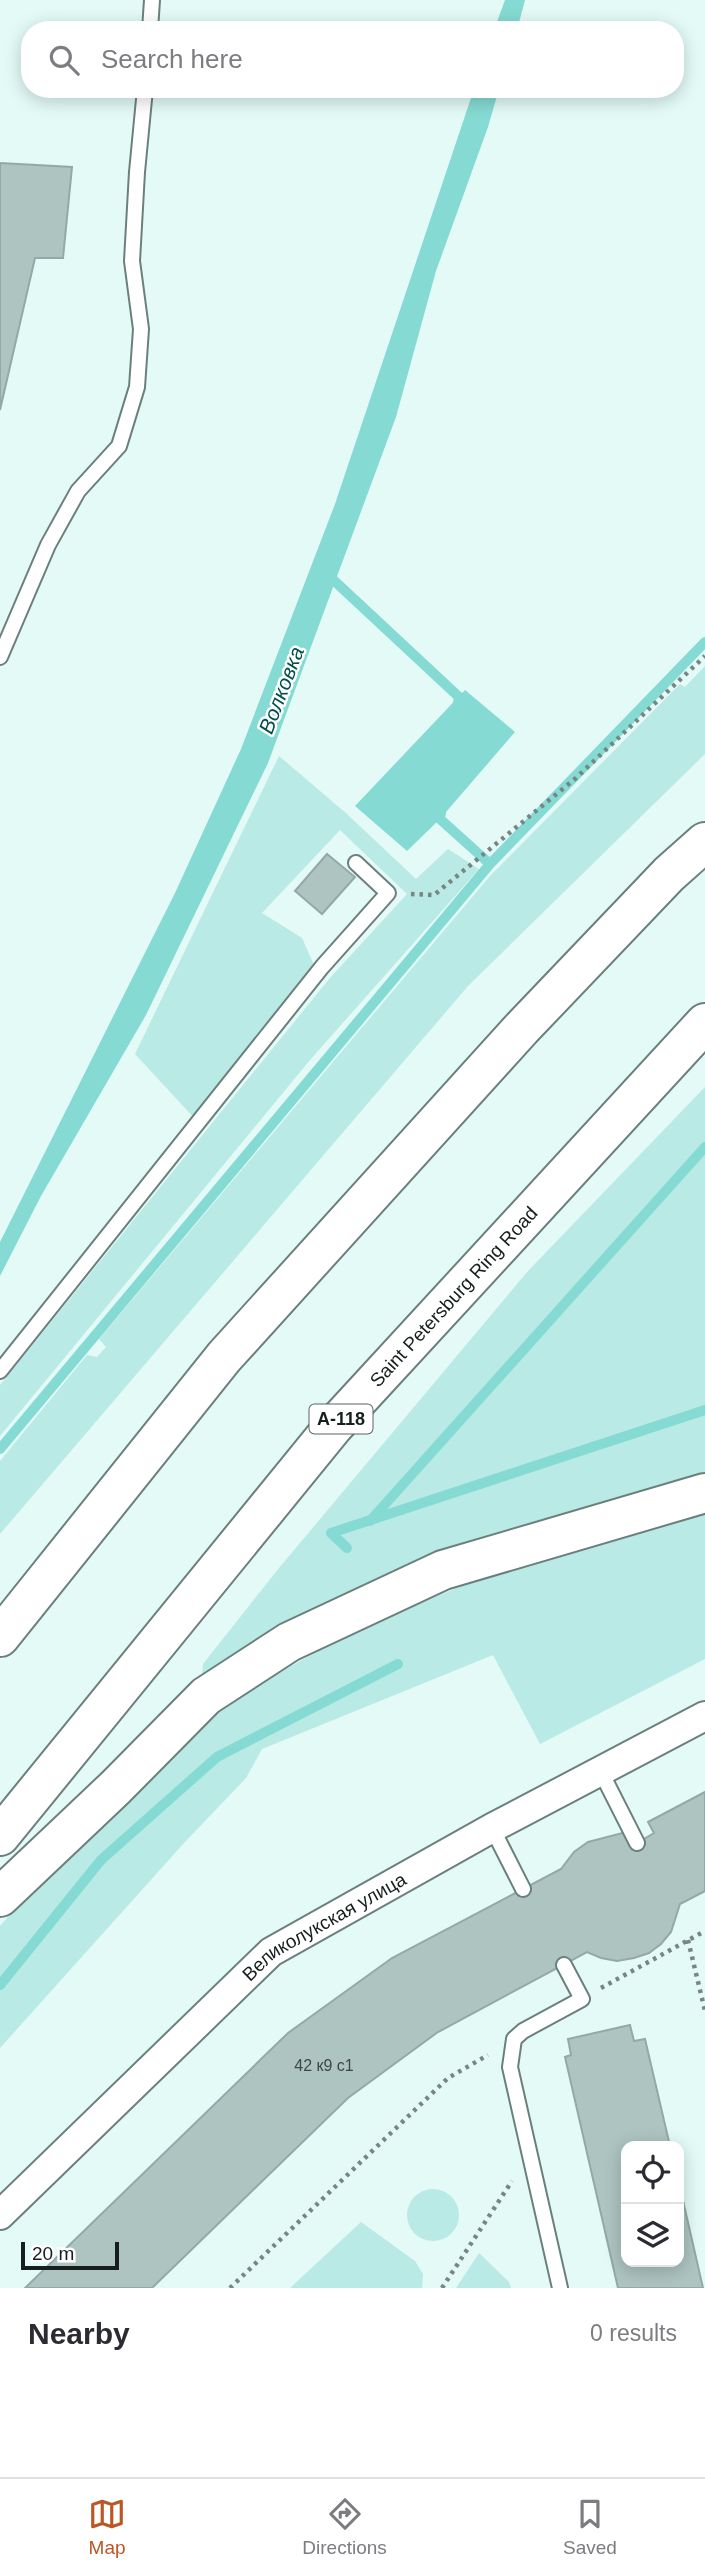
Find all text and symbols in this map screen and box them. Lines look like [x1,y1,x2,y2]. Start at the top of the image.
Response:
search box [21,21,684,98]
icon: search [45,41,83,79]
text: Search here [101,44,243,74]
water label: Волковка [254,643,308,737]
street label: Saint Petersburg Ring Road [365,1202,541,1391]
road number: А-118 [310,1404,372,1434]
street label: Великолукская улица [238,1868,410,1985]
house number: 42 к9 с1 [294,2057,354,2074]
map controls [621,2141,684,2267]
button: locate [621,2141,684,2204]
button: layers [621,2204,684,2267]
scale bar [21,2239,119,2271]
text: 20 m [32,2243,74,2264]
text: Nearby [28,2317,130,2350]
text: 0 results [590,2320,677,2346]
tab: Map [88,2495,126,2559]
tab: Directions [302,2495,387,2559]
tab: Saved [563,2495,617,2559]

